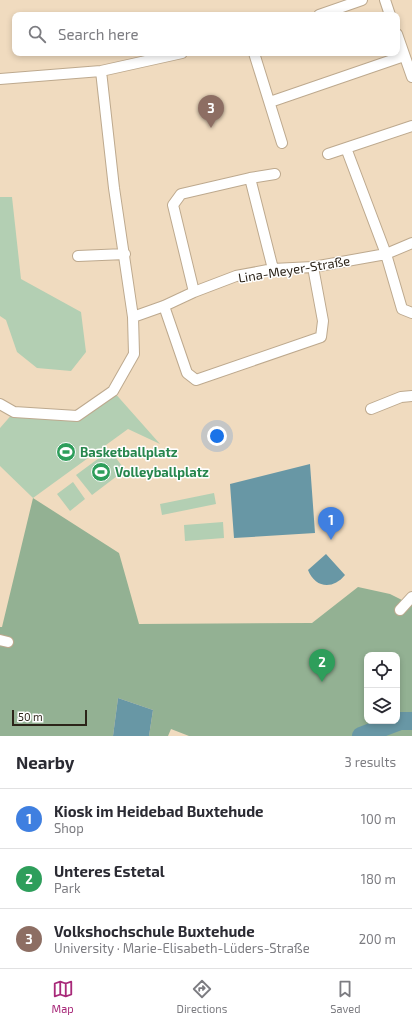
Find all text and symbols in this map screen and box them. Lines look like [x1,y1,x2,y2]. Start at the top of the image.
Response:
search box [12,12,400,56]
icon: search [26,23,48,45]
text: Search here [58,25,139,43]
pin: 3 [198,95,224,128]
street label: Lina-Meyer-Straße [237,252,351,286]
your location [207,426,227,446]
sports icon: Basketballplatz [55,441,77,463]
place label: Basketballplatz [80,444,178,460]
sports icon: Volleyballplatz [90,461,112,483]
place label: Volleyballplatz [115,464,209,480]
pin: 1 [318,507,344,540]
pin: 2 [309,649,335,682]
map controls [364,652,400,724]
button: locate [364,652,400,688]
button: layers [364,688,400,724]
scale bar [12,708,87,727]
text: 50 m [18,710,43,723]
text: Nearby [16,752,74,772]
text: 3 results [345,754,396,770]
text: Kiosk im Heidebad Buxtehude [54,802,264,820]
text: 1 [26,811,32,827]
text: 100 m [361,811,396,827]
text: Shop [54,820,84,836]
text: Unteres Estetal [54,862,165,880]
text: 2 [25,871,33,887]
text: 180 m [361,871,396,887]
text: Park [54,880,81,896]
text: Volkshochschule Buxtehude [54,922,255,940]
text: 3 [25,931,33,947]
text: 200 m [359,931,396,947]
text: University · Marie-Elisabeth-Lüders-Straße [54,940,310,956]
tab: Map [52,978,74,1015]
tab: Directions [177,978,227,1015]
tab: Saved [330,978,361,1015]

